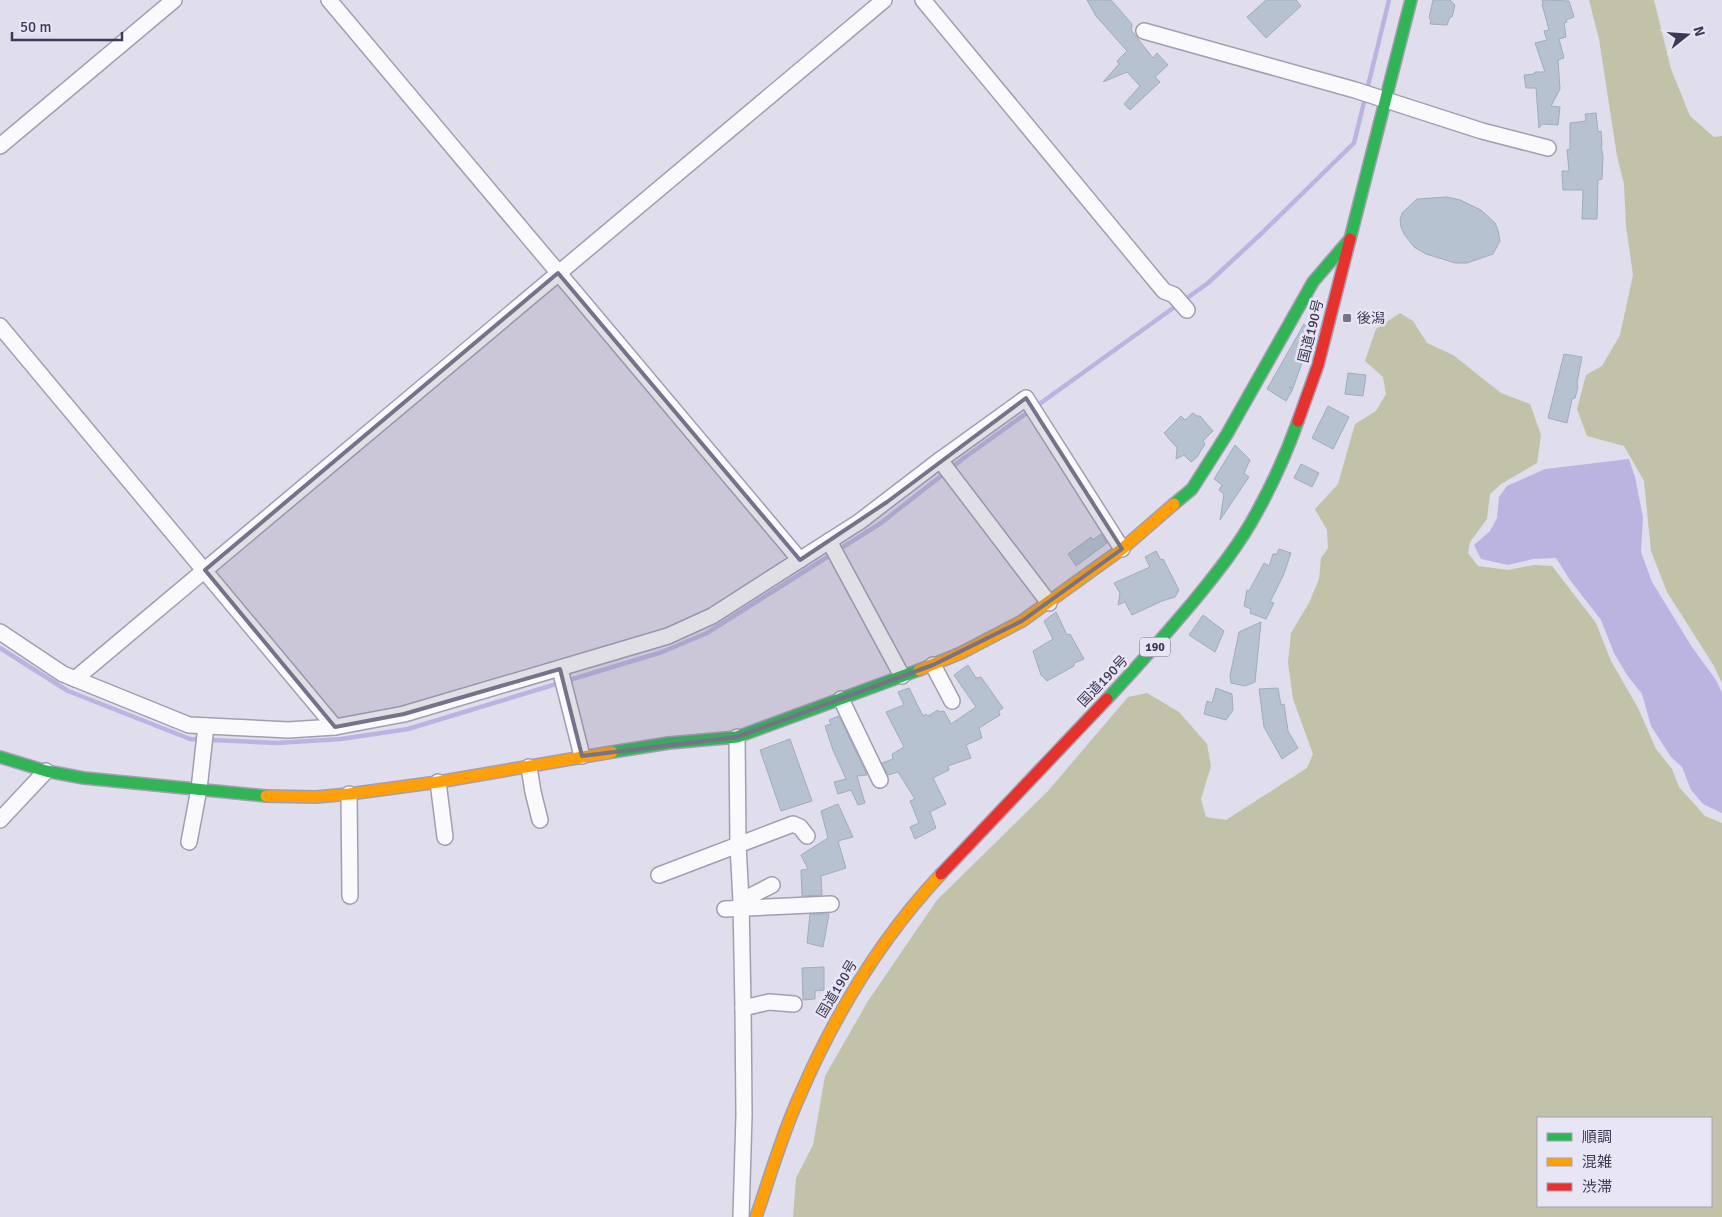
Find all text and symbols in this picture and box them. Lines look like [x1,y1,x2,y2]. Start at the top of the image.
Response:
scale bar [12,10,122,42]
north arrow [1662,10,1712,60]
text: 50 m [20,18,51,36]
text: N [1689,24,1709,38]
street label: 国道190号 [1295,298,1327,364]
place label: 後潟 [1357,310,1385,327]
marker: 後潟 [1341,312,1353,324]
road number: 190 [1140,638,1170,656]
street label: 国道190号 [1074,652,1132,710]
street label: 国道190号 [813,957,861,1021]
legend [1537,1117,1712,1207]
text: 順調 [1582,1128,1612,1146]
text: 混雑 [1582,1153,1612,1171]
text: 渋滞 [1582,1178,1612,1196]

